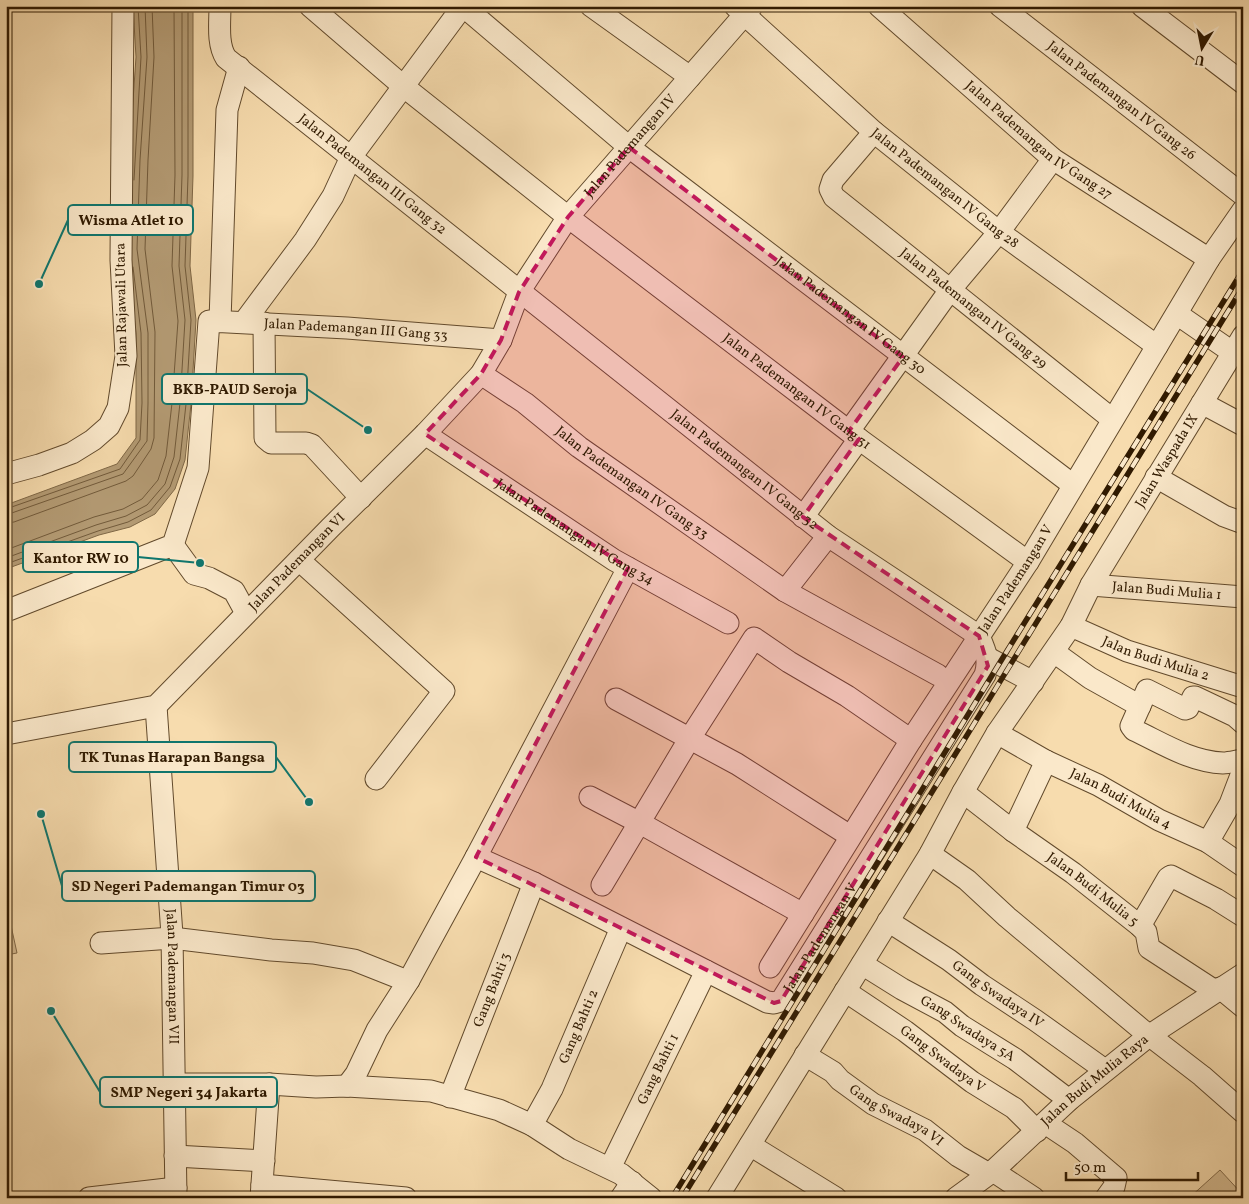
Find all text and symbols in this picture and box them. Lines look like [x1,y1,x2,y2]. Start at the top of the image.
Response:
north arrow [1176,22,1226,72]
street label: Jalan Pademangan IV Gang 26 [1043,37,1200,164]
text: U [1193,49,1206,70]
street label: Jalan Pademangan IV Gang 27 [961,76,1116,204]
street label: Jalan Pademangan IV [580,90,681,201]
street label: Jalan Pademangan III Gang 32 [294,109,451,239]
street label: Jalan Pademangan IV Gang 28 [867,124,1023,253]
callout: Wisma Atlet 10 [68,205,193,235]
text: Wisma Atlet 10 [79,211,183,232]
street label: Jalan Rajawali Utara [111,243,133,367]
street label: Jalan Pademangan IV Gang 29 [896,244,1051,373]
street label: Jalan Pademangan IV Gang 30 [771,252,930,379]
street label: Jalan Pademangan III Gang 33 [263,314,448,345]
street label: Jalan Pademangan IV Gang 31 [719,329,875,454]
callout: BKB-PAUD Seroja [162,374,307,404]
text: BKB-PAUD Seroja [173,380,297,401]
street label: Jalan Pademangan IV Gang 32 [666,405,822,534]
street label: Jalan Waspada IX [1131,410,1203,511]
street label: Jalan Pademangan IV Gang 33 [551,422,712,544]
street label: Jalan Pademangan IV Gang 34 [492,474,657,590]
street label: Jalan Pademangan VI [244,509,349,615]
street label: Jalan Pademangan V [974,521,1058,638]
callout: Kantor RW 10 [23,542,138,572]
text: Kantor RW 10 [33,549,129,570]
street label: Jalan Budi Mulia 1 [1111,577,1222,605]
street label: Jalan Budi Mulia 2 [1099,632,1212,685]
callout: TK Tunas Harapan Bangsa [69,742,276,772]
text: TK Tunas Harapan Bangsa [79,748,265,769]
street label: Jalan Budi Mulia 4 [1067,764,1174,834]
street label: Jalan Budi Mulia 5 [1043,848,1142,931]
callout: SD Negeri Pademangan Timur 03 [62,871,315,901]
text: SD Negeri Pademangan Timur 03 [71,877,305,898]
street label: Jalan Pademangan V [779,879,862,996]
street label: Jalan Pademangan VII [161,908,183,1044]
street label: Gang Bahti 3 [469,950,515,1030]
street label: Gang Swadaya IV [948,956,1048,1033]
street label: Gang Bahti 2 [554,987,603,1067]
street label: Gang Swadaya 5A [917,991,1019,1066]
street label: Gang Swadaya V [896,1021,989,1098]
street label: Gang Bahti 1 [633,1030,684,1108]
street label: Jalan Budi Mulia Raya [1037,1030,1153,1131]
callout: SMP Negeri 34 Jakarta [100,1077,277,1107]
street label: Gang Swadaya VI [845,1080,948,1151]
text: SMP Negeri 34 Jakarta [111,1083,267,1104]
scale bar [1066,1149,1199,1181]
text: 50 m [1074,1158,1106,1179]

